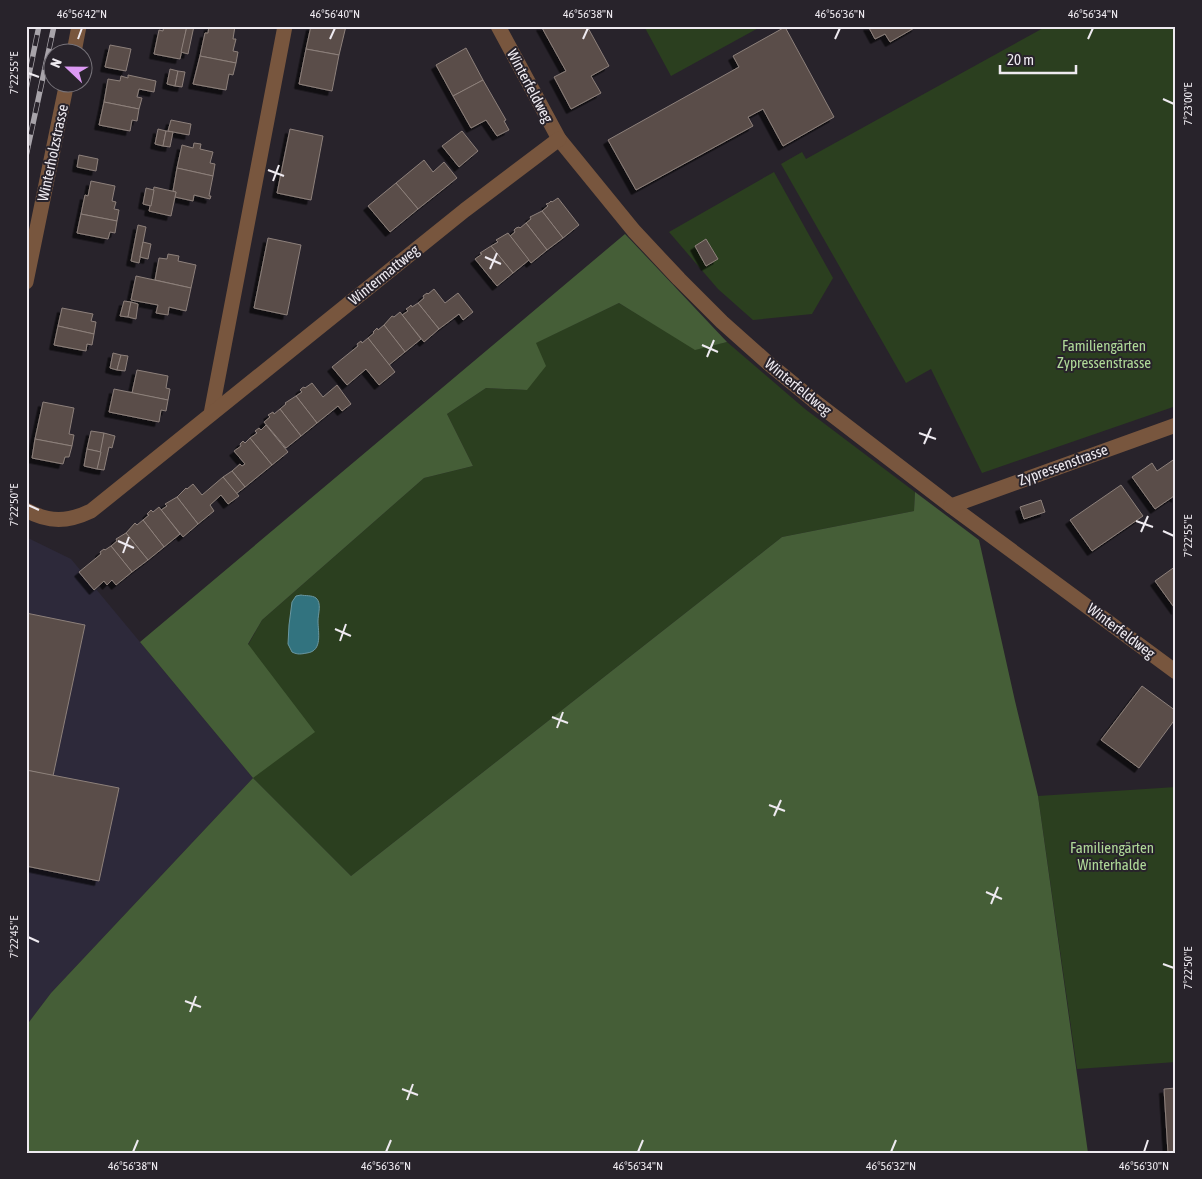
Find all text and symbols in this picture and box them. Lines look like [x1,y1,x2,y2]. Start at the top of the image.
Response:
text: 46°56'42"N [57,7,107,21]
text: 46°56'40"N [310,7,360,21]
text: 46°56'38"N [563,7,613,21]
text: 46°56'36"N [815,7,865,21]
text: 46°56'34"N [1068,7,1118,21]
north arrow [42,42,92,92]
scale bar [1000,42,1076,74]
street label: Winterfeldweg [504,46,557,126]
text: 20 m [1007,51,1034,68]
text: 7°22'55"E [7,52,21,94]
text: N [47,56,65,70]
text: 7°23'00"E [1181,83,1195,125]
street label: Winterholzstrasse [34,103,71,203]
street label: Wintermattweg [345,241,423,308]
park label: Familiengärten Zypressenstrasse [1057,337,1151,371]
street label: Winterfeldweg [762,355,835,419]
street label: Zypressenstrasse [1016,440,1110,489]
text: 7°22'50"E [7,484,21,526]
text: 7°22'55"E [1181,515,1195,557]
street label: Winterfeldweg [1084,599,1159,662]
park label: Familiengärten Winterhalde [1070,839,1154,873]
text: 7°22'45"E [7,916,21,958]
text: 7°22'50"E [1181,947,1195,989]
text: 46°56'38"N [108,1159,158,1173]
text: 46°56'36"N [361,1159,411,1173]
text: 46°56'34"N [613,1159,663,1173]
text: 46°56'32"N [866,1159,916,1173]
text: 46°56'30"N [1119,1159,1169,1173]

